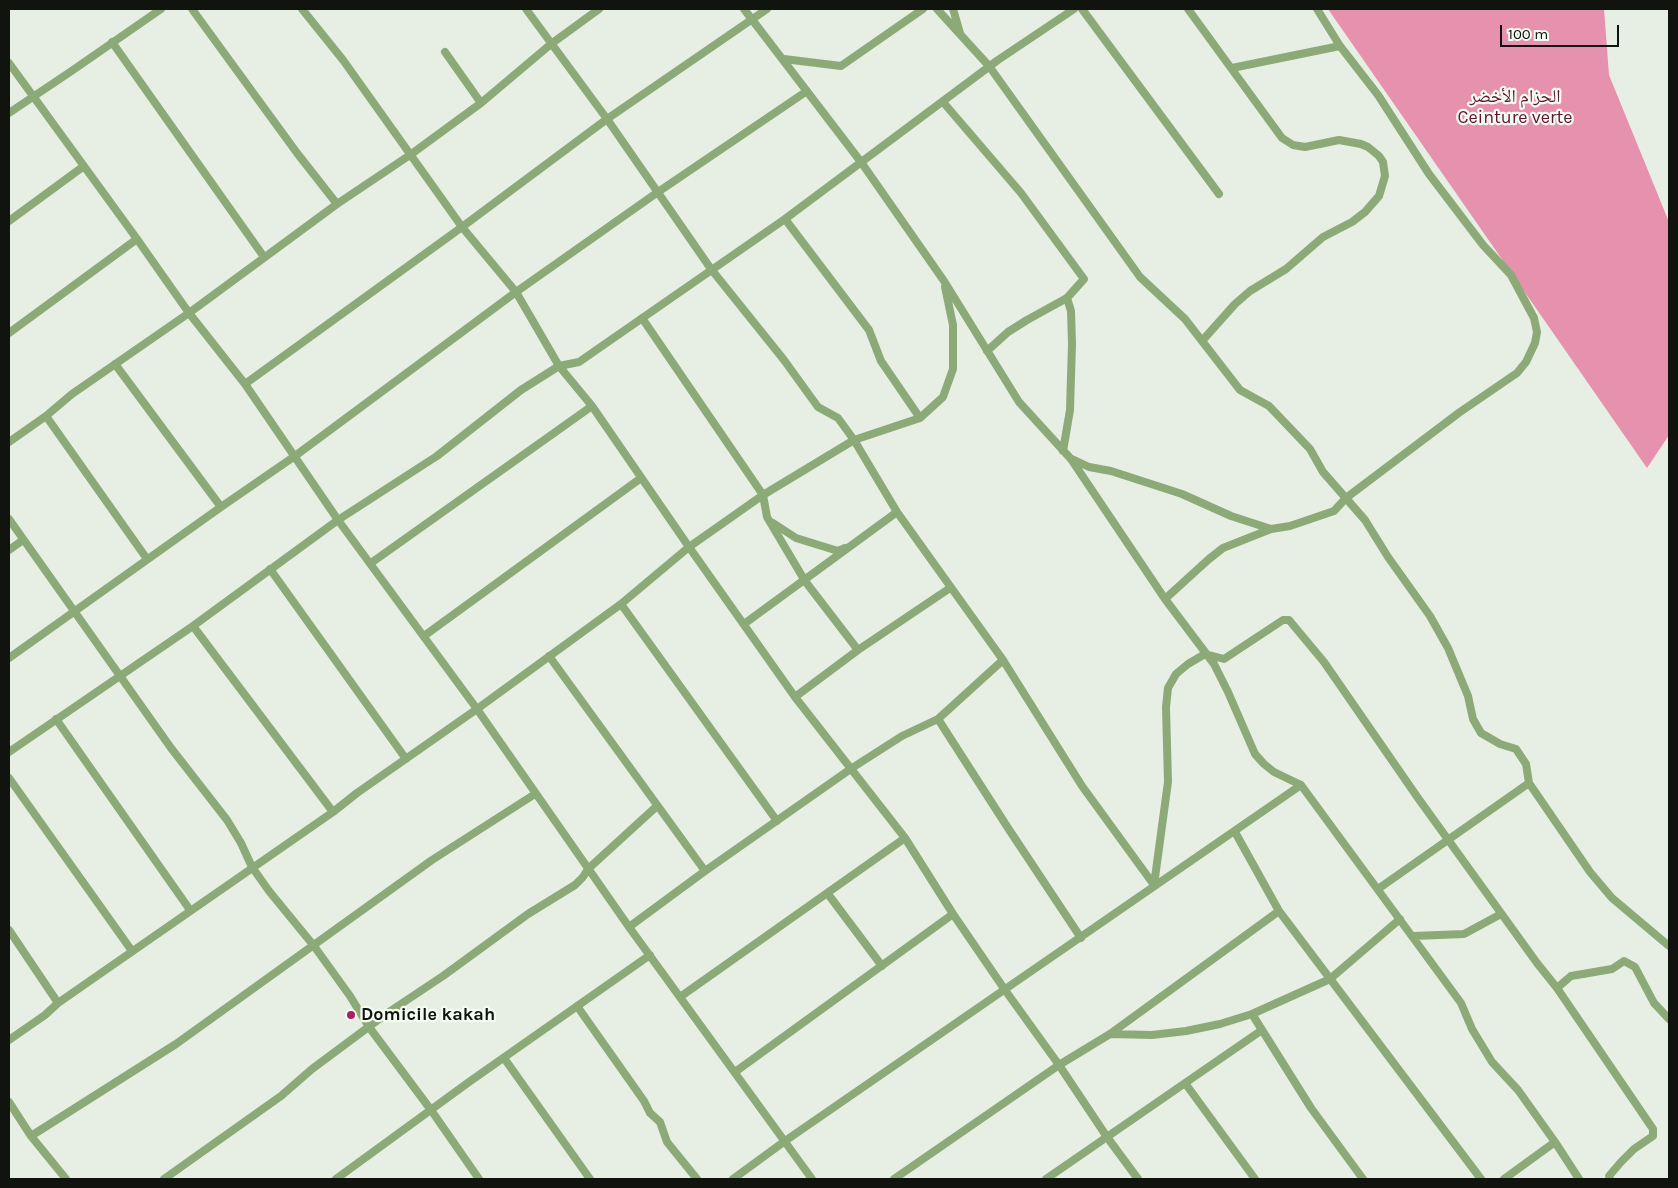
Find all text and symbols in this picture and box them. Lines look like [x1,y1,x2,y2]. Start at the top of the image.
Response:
scale bar [1503,15,1622,47]
text: 100 m [1508,25,1548,43]
park label: الحزام الأخضر Ceinture verte [1457,86,1573,128]
place label: Domicile kakah [361,1004,495,1026]
marker: Domicile kakah [345,1009,357,1021]

